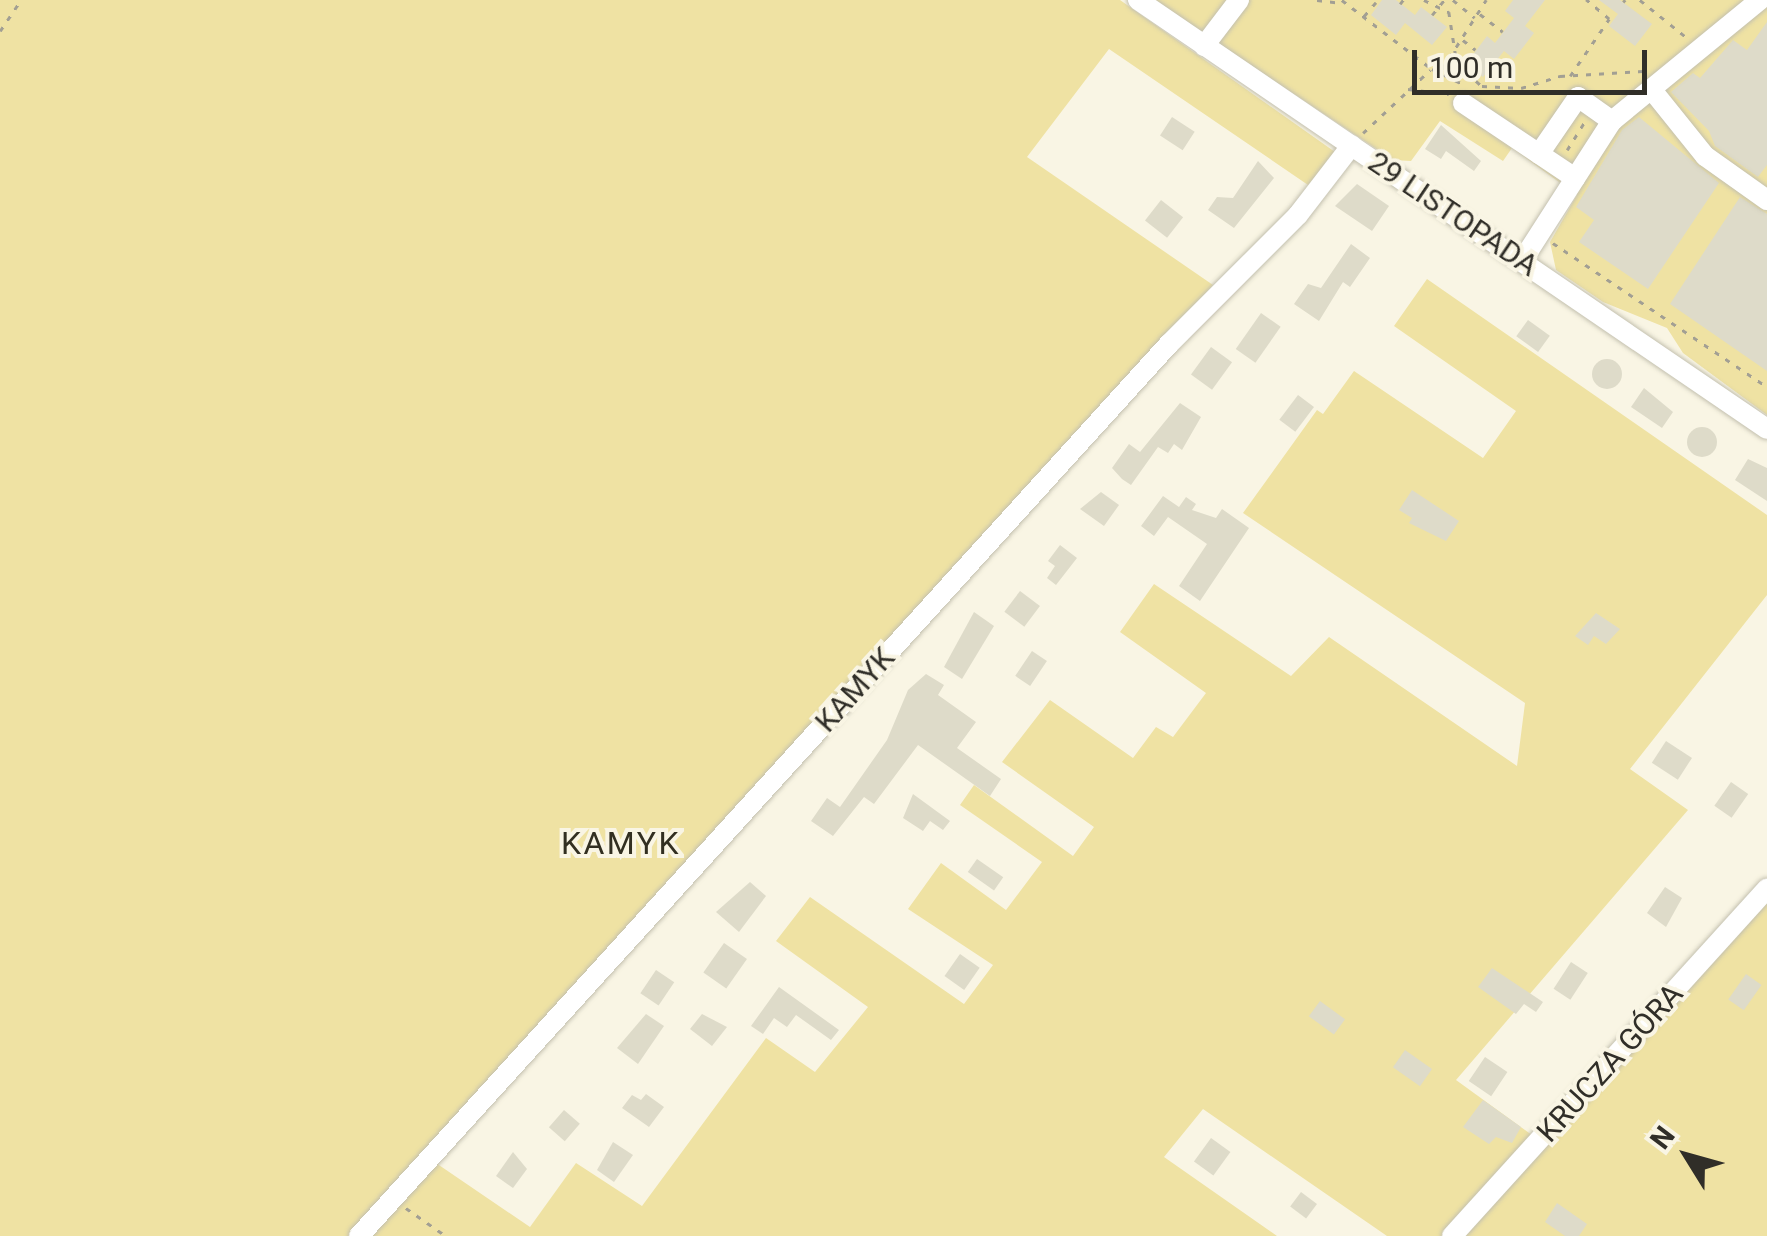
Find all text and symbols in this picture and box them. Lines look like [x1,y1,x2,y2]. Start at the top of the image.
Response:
scale bar [1417,30,1652,92]
text: 100 m [1429,50,1513,85]
street label: 29 LISTOPADA [1361,144,1545,284]
street label: KAMYK [808,640,902,740]
district label: KAMYK [561,824,681,862]
street label: KRUCZA GÓRA [1530,976,1690,1150]
north arrow [1637,1106,1737,1206]
text: N [1644,1120,1682,1155]

